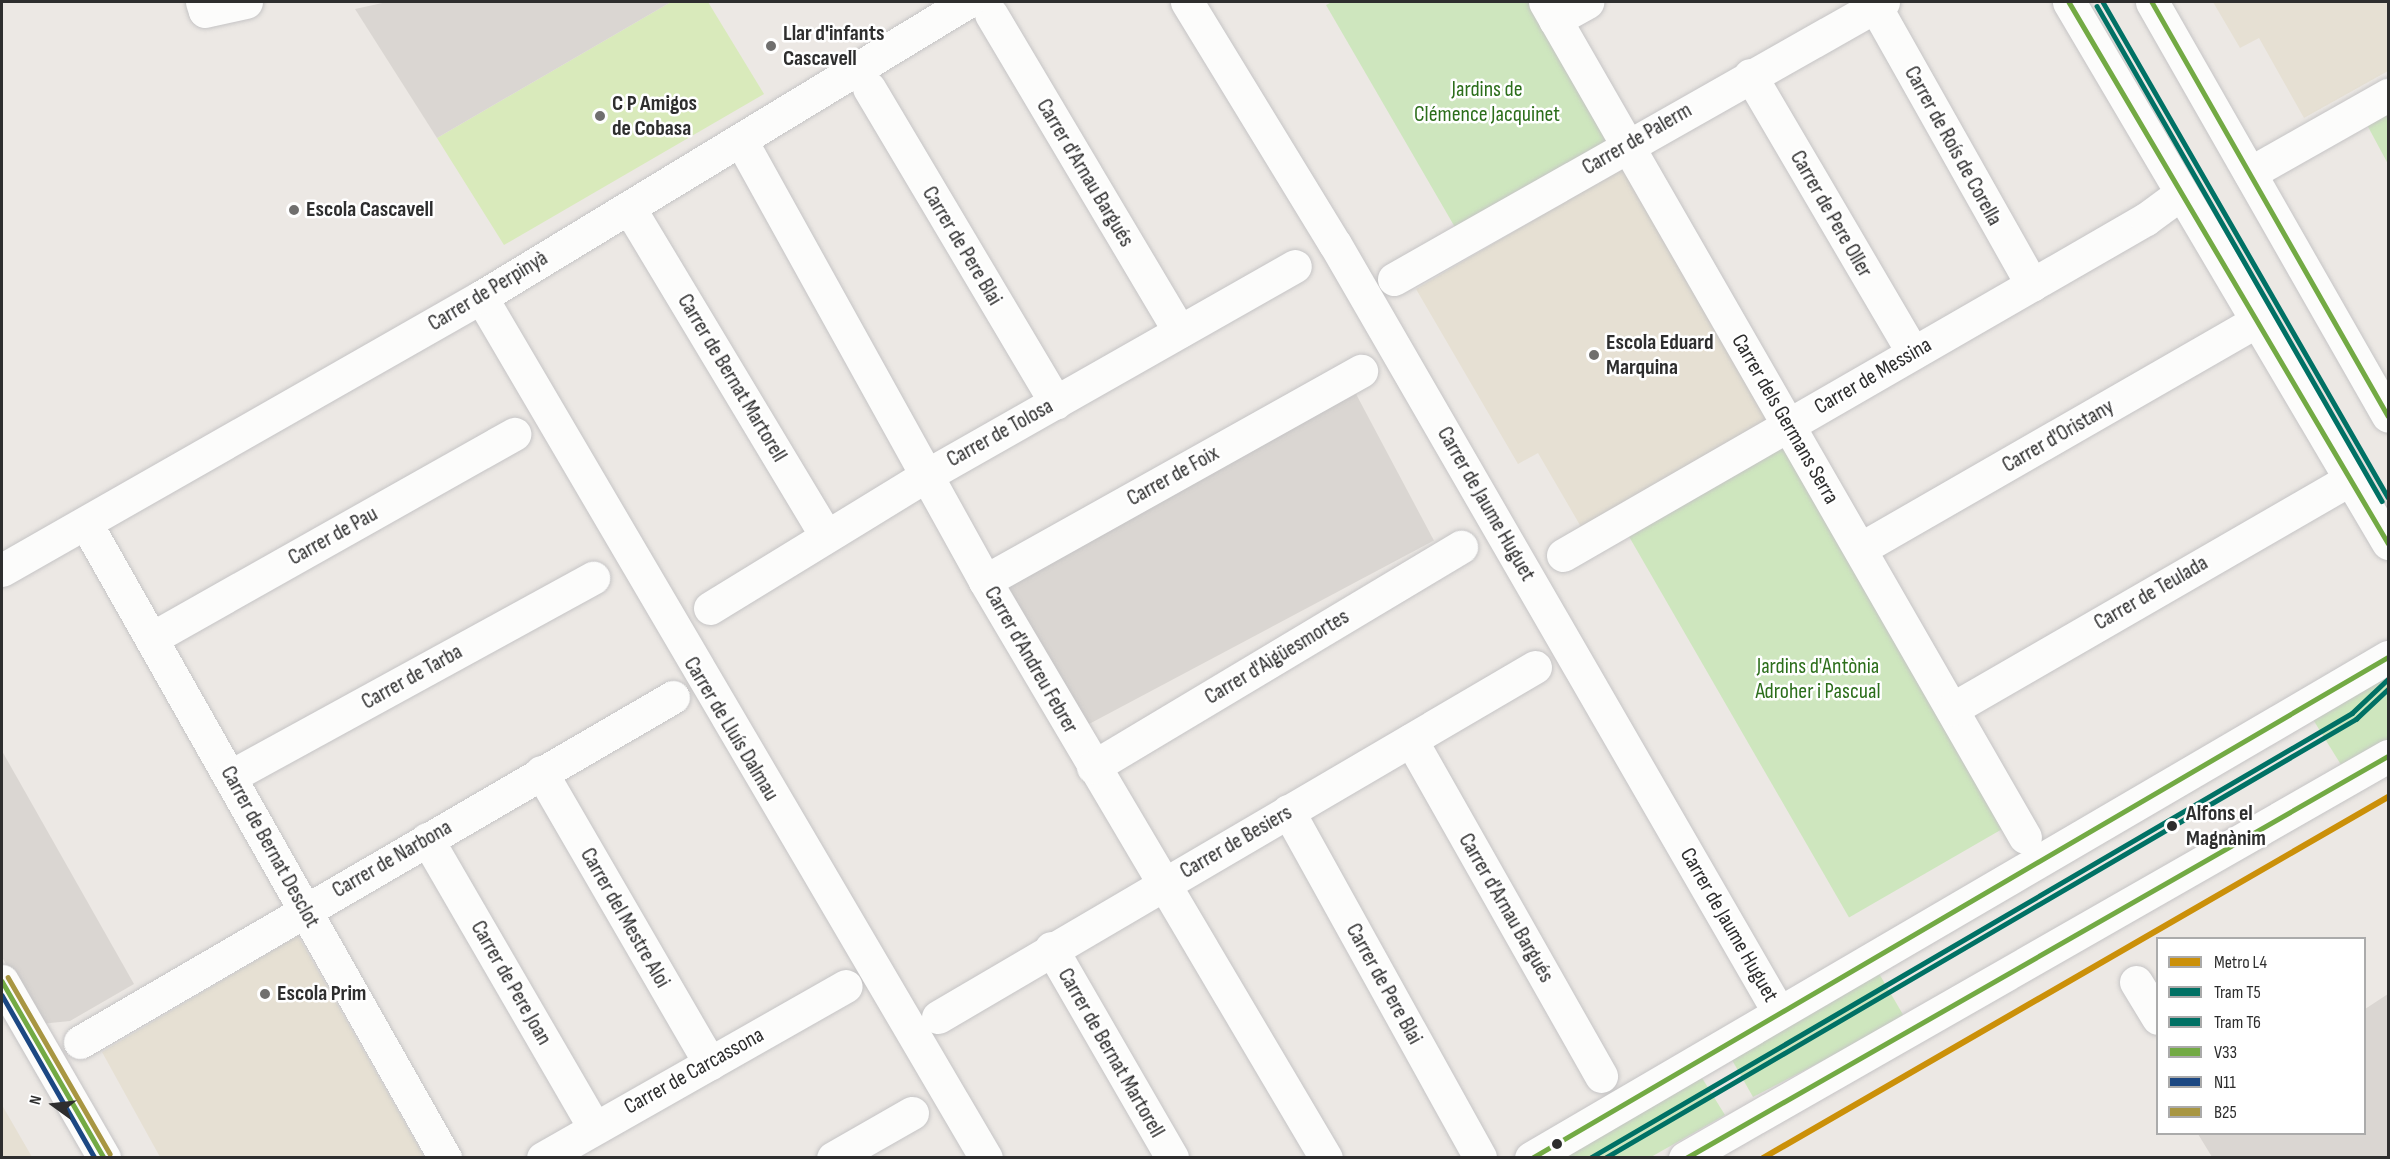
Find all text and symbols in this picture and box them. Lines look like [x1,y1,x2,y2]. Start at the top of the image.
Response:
place label: Llar d'infants Cascavell [783,20,884,72]
marker: Llar d'infants Cascavell [764,39,778,53]
street label: Carrer de Roís de Corella [1898,62,2008,230]
park label: Jardins de Clémence Jacquinet [1414,76,1560,128]
place label: C P Amigos de Cobasa [612,90,697,142]
street label: Carrer d'Arnau Bargués [1030,94,1140,252]
street label: Carrer de Palerm [1578,97,1696,181]
marker: C P Amigos de Cobasa [593,109,607,123]
street label: Carrer de Pere Oller [1784,146,1878,282]
street label: Carrer de Pere Blai [916,182,1008,310]
place label: Escola Cascavell [306,197,434,223]
marker: Escola Cascavell [287,203,301,217]
street label: Carrer de Perpinyà [423,245,553,337]
street label: Carrer de Bernat Martorell [671,289,793,467]
place label: Escola Eduard Marquina [1606,329,1713,380]
street label: Carrer dels Germans Serra [1726,329,1844,509]
street label: Carrer de Messina [1810,332,1936,420]
marker: Escola Eduard Marquina [1587,348,1601,362]
street label: Carrer de Tolosa [942,393,1058,473]
street label: Carrer d'Oristany [1998,393,2118,479]
street label: Carrer de Jaume Huguet [1431,422,1541,586]
street label: Carrer de Foix [1123,440,1223,512]
street label: Carrer de Pau [284,501,382,571]
street label: Carrer de Teulada [2089,550,2213,636]
street label: Carrer d'Andreu Febrer [978,582,1084,738]
street label: Carrer d'Aigüesmortes [1200,604,1354,710]
street label: Carrer de Tarba [357,639,467,715]
street label: Carrer de Lluís Dalmau [678,652,784,806]
park label: Jardins d'Antònia Adroher i Pascual [1756,653,1880,704]
street label: Carrer de Bernat Desclot [215,762,325,932]
street label: Carrer de Besiers [1175,799,1297,885]
place label: Alfons el Magnànim [2186,800,2266,852]
street label: Carrer de Narbona [328,814,456,904]
marker: Alfons el Magnànim [2163,817,2181,835]
street label: Carrer d'Arnau Bargués [1453,829,1559,987]
street label: Carrer del Mestre Aloi [574,843,676,993]
street label: Carrer de Jaume Huguet [1674,843,1784,1007]
street label: Carrer de Pere Joan [465,916,557,1050]
street label: Carrer de Pere Blai [1340,919,1428,1049]
legend [2156,937,2366,1135]
text: Metro L4 [2214,952,2267,973]
street label: Carrer de Bernat Martorell [1052,964,1170,1142]
place label: Escola Prim [277,981,366,1007]
text: Tram T5 [2214,982,2261,1003]
marker: Escola Prim [258,987,272,1001]
text: Tram T6 [2214,1012,2261,1033]
street label: Carrer de Carcassona [620,1022,768,1120]
text: V33 [2214,1042,2237,1063]
text: N11 [2214,1072,2236,1093]
north arrow [24,1075,84,1135]
text: N [26,1094,46,1107]
text: B25 [2214,1102,2237,1123]
unlabelled marker [1551,1138,1563,1150]

